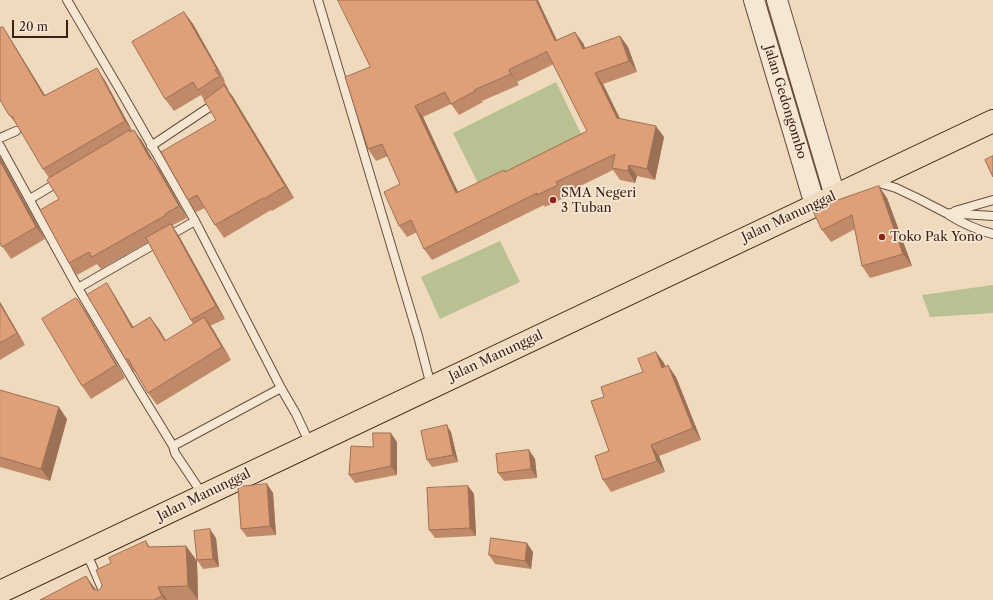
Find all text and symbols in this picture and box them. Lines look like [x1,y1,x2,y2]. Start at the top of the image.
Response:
scale bar [14,12,70,38]
text: 20 m [19,19,48,34]
street label: Jalan Gedongombo [760,43,810,161]
place label: SMA Negeri 3 Tuban [561,185,636,216]
street label: Jalan Manunggal [739,188,839,246]
marker: SMA Negeri 3 Tuban [548,195,558,205]
place label: Toko Pak Yono [890,229,983,245]
marker: Toko Pak Yono [877,232,887,242]
street label: Jalan Manunggal [446,327,546,385]
street label: Jalan Manunggal [155,466,253,524]

